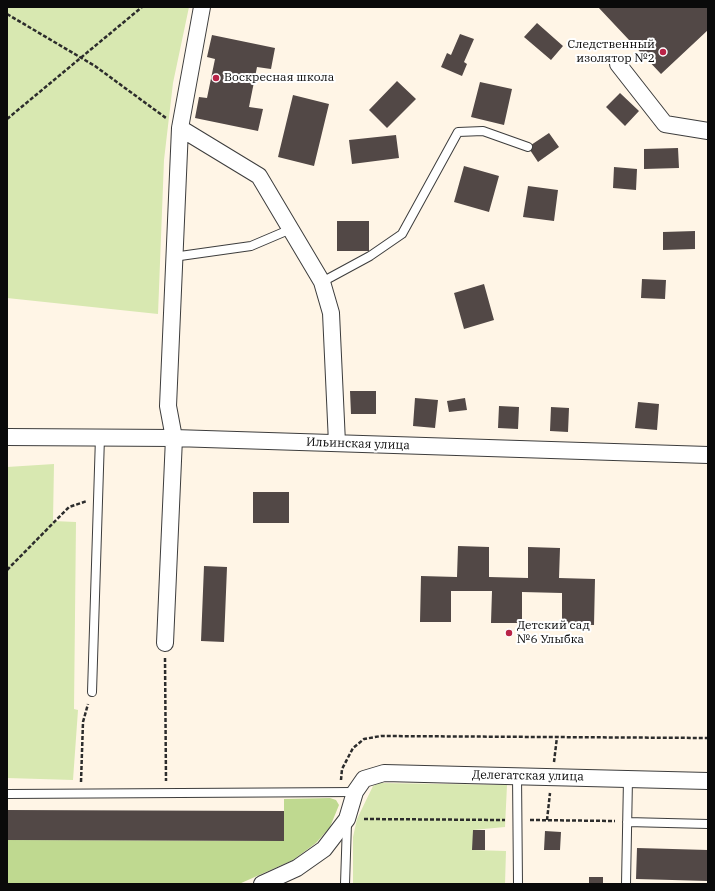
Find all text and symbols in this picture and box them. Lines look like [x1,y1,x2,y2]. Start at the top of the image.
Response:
place label: Следственный изолятор №2 [567,38,655,66]
marker: Следственный изолятор №2 [658,47,668,57]
place label: Воскресная школа [224,71,334,85]
marker: Воскресная школа [211,73,221,83]
street label: Ильинская улица [306,435,410,453]
place label: Детский сад №6 Улыбка [517,619,590,647]
marker: Детский сад №6 Улыбка [504,628,514,638]
street label: Делегатская улица [472,768,584,784]

